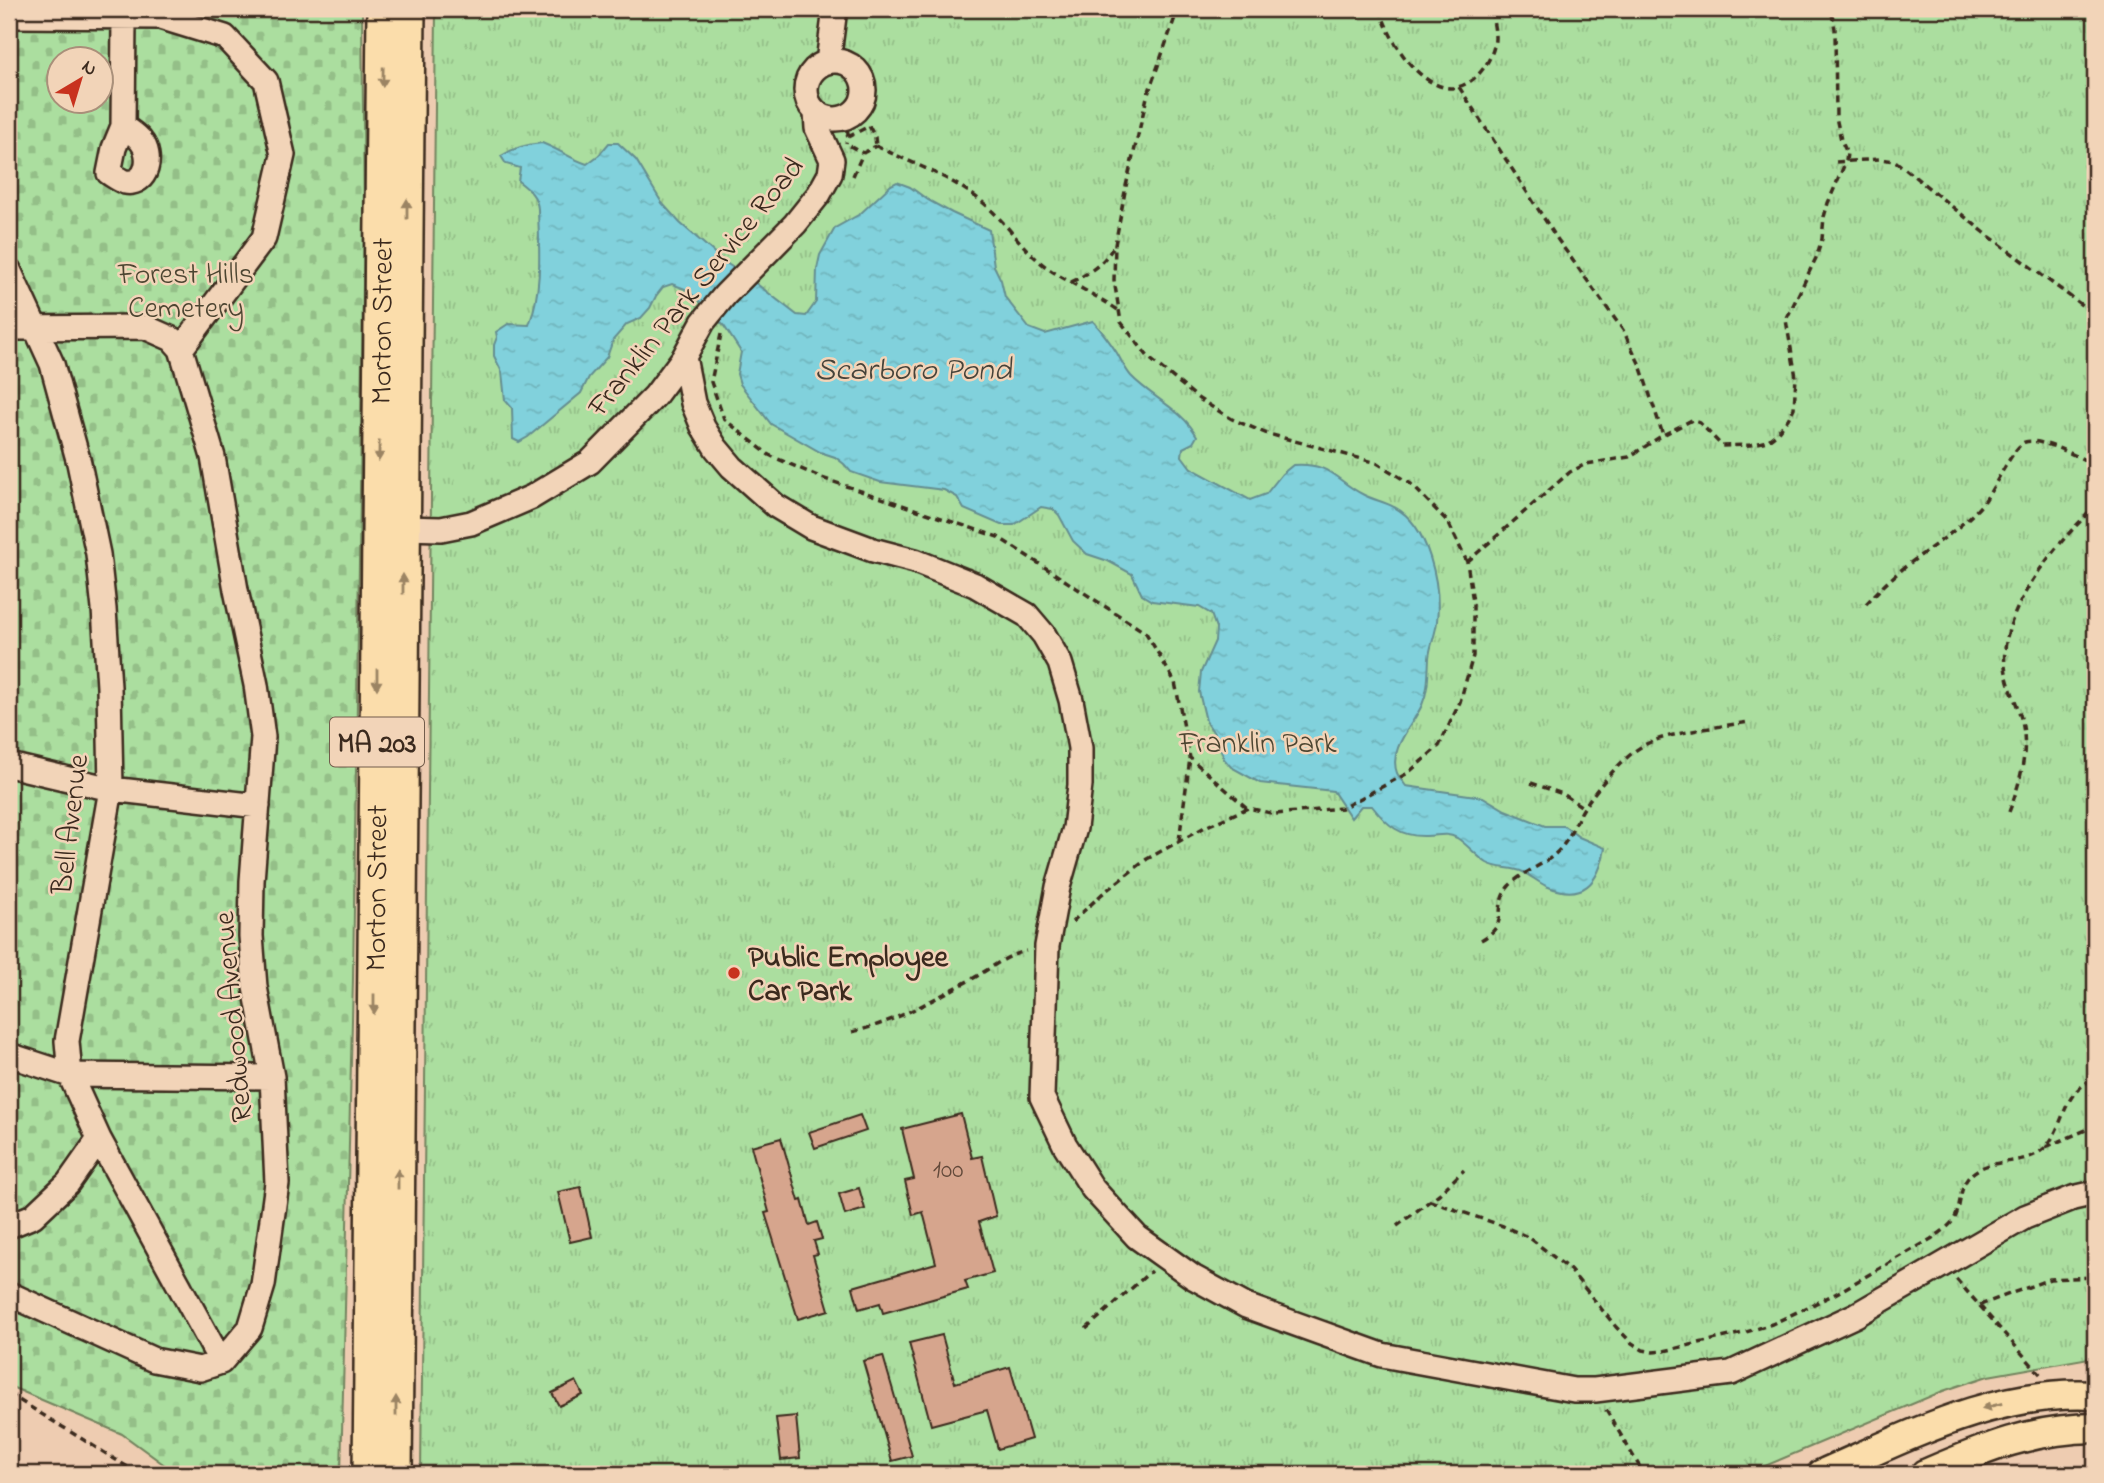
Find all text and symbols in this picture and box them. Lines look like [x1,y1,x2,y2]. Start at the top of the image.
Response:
north arrow [46,46,116,116]
text: N [76,54,102,83]
one-way arrow [377,66,389,88]
street label: Franklin Park Service Road [578,148,816,428]
one-way arrow [401,198,412,220]
street label: Morton Street [361,237,407,405]
park label: Forest Hills Cemetery [117,254,254,332]
water label: Scarboro Pond [814,348,1013,395]
one-way arrow [373,441,385,463]
one-way arrow [397,572,409,594]
one-way arrow [371,668,383,690]
road number: MA 203 [330,718,424,766]
park label: Franklin Park [1178,723,1338,767]
street label: Bell Avenue [41,751,102,898]
street label: Morton Street [356,804,401,972]
street label: Redwood Avenue [204,909,266,1124]
place label: Public Employee Car Park [748,937,949,1015]
marker: Public Employee Car Park [726,965,742,981]
one-way arrow [369,994,380,1016]
house number: 100 [933,1152,963,1190]
one-way arrow [392,1167,404,1189]
one-way arrow [390,1395,402,1417]
one-way arrow [1980,1401,2002,1412]

